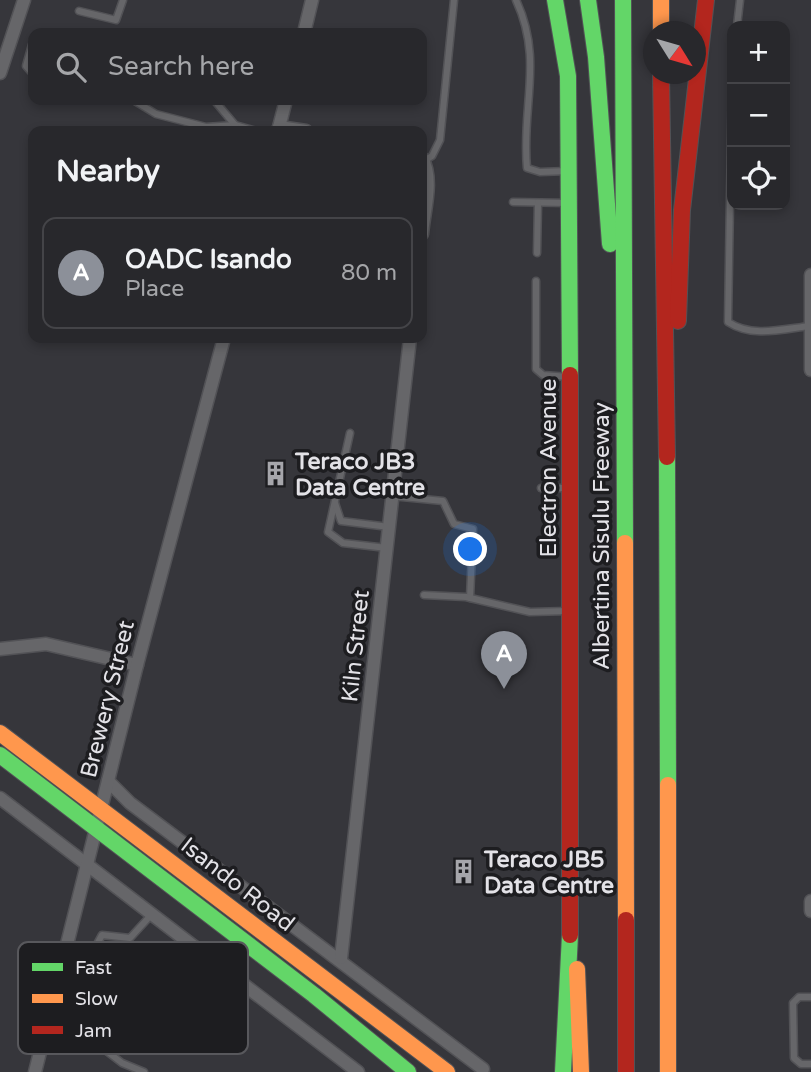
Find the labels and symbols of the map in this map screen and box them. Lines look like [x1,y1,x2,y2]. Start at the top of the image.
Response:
north arrow [643,21,706,84]
street label: Electron Avenue [535,378,563,558]
street label: Albertina Sisulu Freeway [588,402,616,670]
place label: Teraco JB3 Data Centre [294,448,425,502]
building icon: Teraco JB3 Data Centre [261,460,289,488]
your location [453,532,487,566]
street label: Kiln Street [336,588,376,704]
street label: Brewery Street [75,617,141,781]
pin: A [481,631,527,689]
street label: Isando Road [175,832,300,938]
place label: Teraco JB5 Data Centre [483,846,614,900]
building icon: Teraco JB5 Data Centre [450,858,478,886]
legend [18,942,248,1054]
text: Fast [75,957,112,979]
text: Slow [75,988,118,1010]
text: Jam [75,1020,112,1042]

